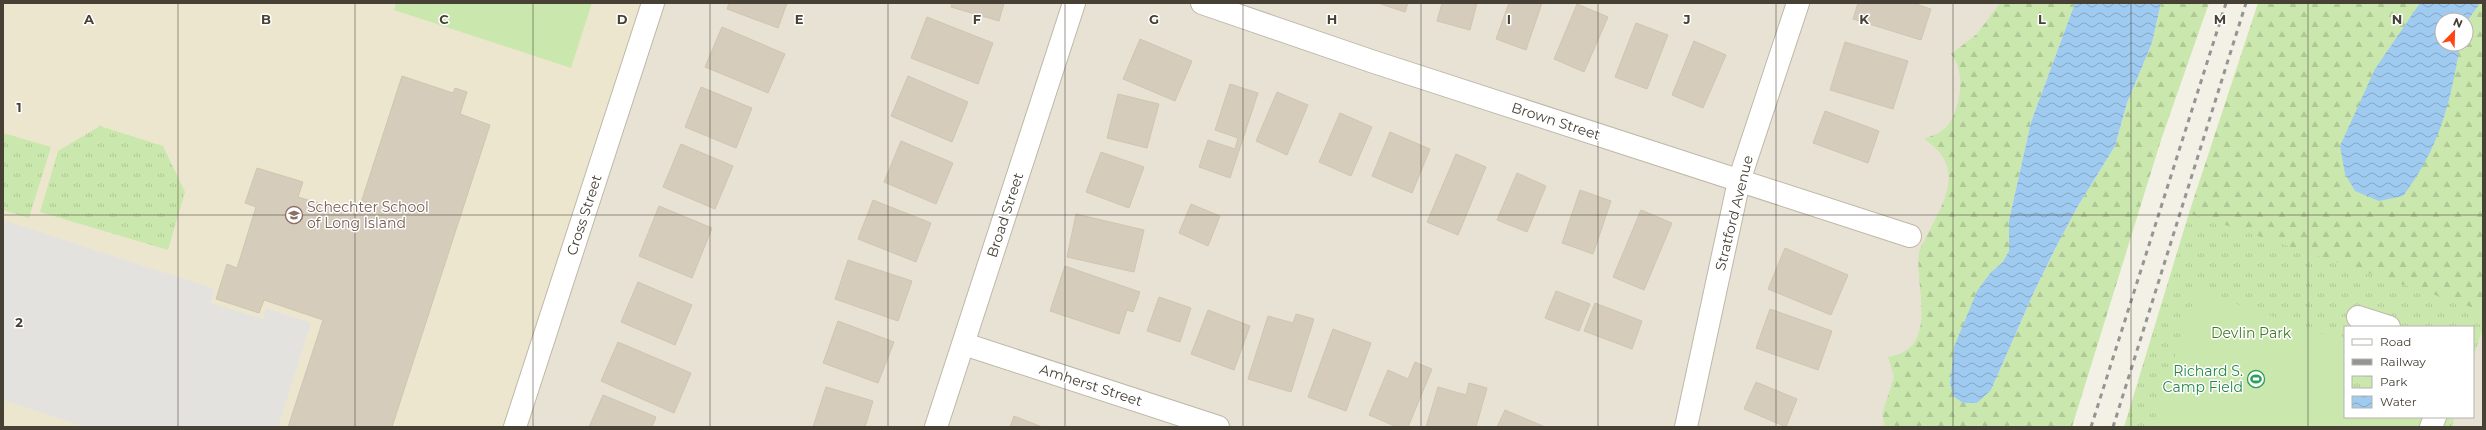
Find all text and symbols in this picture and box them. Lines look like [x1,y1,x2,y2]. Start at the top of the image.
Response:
text: A [83,11,95,27]
text: B [261,11,271,27]
text: C [439,11,449,27]
text: D [617,11,628,27]
text: E [795,11,804,27]
text: F [973,11,981,27]
text: G [1149,11,1159,27]
text: H [1327,11,1337,27]
text: I [1507,11,1511,27]
text: J [1682,11,1691,27]
text: K [1859,11,1869,27]
text: L [2038,11,2046,27]
text: M [2214,11,2226,27]
text: N [2392,11,2402,27]
north arrow [2434,12,2474,52]
text: N [2451,15,2465,31]
street label: Brown Street [1509,98,1603,144]
text: 1 [16,99,22,115]
street label: Stratford Avenue [1711,154,1757,272]
street label: Broad Street [983,170,1027,260]
street label: Cross Street [562,172,606,258]
place label: Schechter School of Long Island [307,198,429,232]
school or university icon: Schechter School of Long Island [284,205,304,225]
text: 2 [15,314,23,330]
park label: Devlin Park [2211,324,2292,342]
legend [2344,326,2474,418]
text: Road [2380,334,2411,349]
text: Railway [2380,354,2426,369]
street label: Amherst Street [1037,360,1145,410]
place label: Richard S. Camp Field [2163,362,2243,396]
sports icon: Richard S. Camp Field [2246,369,2266,389]
text: Park [2380,374,2408,389]
text: Water [2380,394,2417,409]

